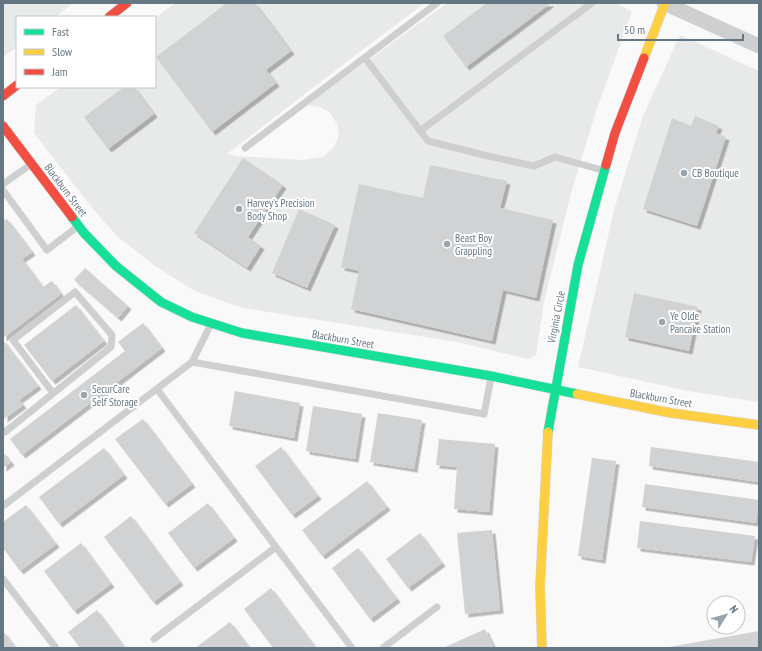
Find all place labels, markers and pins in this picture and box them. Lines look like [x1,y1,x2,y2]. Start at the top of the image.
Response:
place label: CB Boutique [692,166,739,180]
marker: CB Boutique [679,168,689,178]
place label: Harvey's Precision Body Shop [247,196,315,223]
marker: Harvey's Precision Body Shop [234,204,244,214]
place label: Beast Boy Grappling [455,231,493,258]
marker: Beast Boy Grappling [442,239,452,249]
place label: Ye Olde Pancake Station [670,309,731,336]
marker: Ye Olde Pancake Station [657,317,667,327]
place label: SecurCare Self Storage [92,382,139,409]
marker: SecurCare Self Storage [79,390,89,400]

